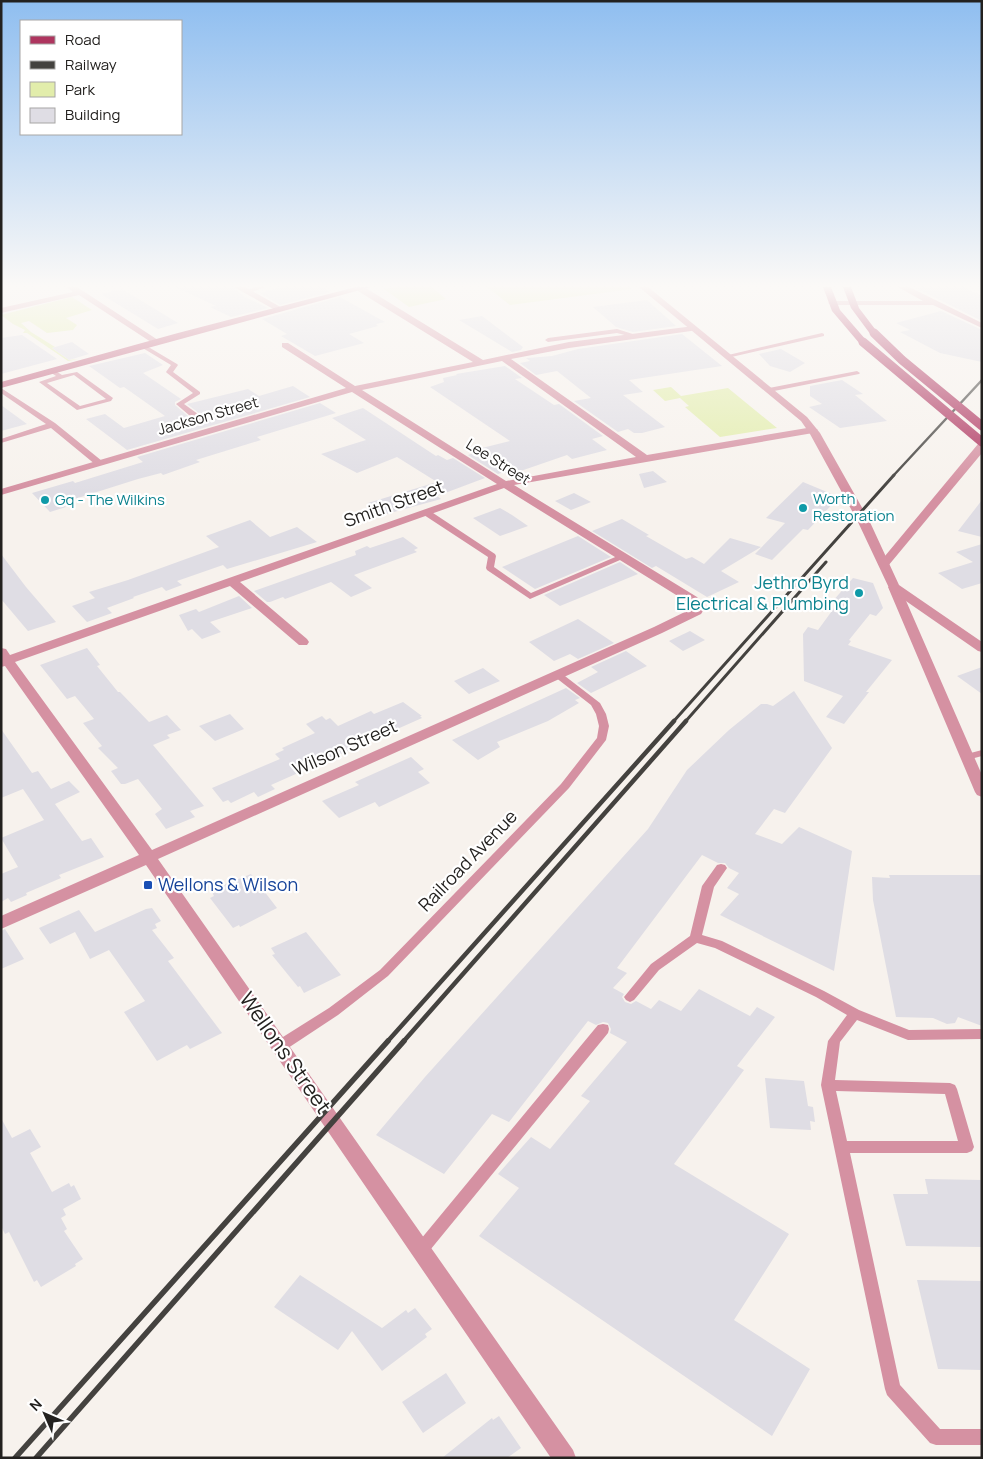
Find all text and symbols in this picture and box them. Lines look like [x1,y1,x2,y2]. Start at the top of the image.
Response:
legend [20,20,182,135]
text: Road [65,29,101,50]
text: Railway [65,54,117,75]
text: Park [65,79,95,100]
text: Building [65,104,120,125]
street label: Jackson Street [155,391,261,440]
street label: Lee Street [462,434,534,490]
street label: Smith Street [340,474,447,532]
place label: Worth Restoration [813,488,895,526]
place label: Gq - The Wilkins [55,489,165,510]
marker: Gq - The Wilkins [39,494,51,506]
marker: Worth Restoration [797,502,809,514]
place label: Jethro Byrd Electrical & Plumbing [676,570,849,615]
marker: Jethro Byrd Electrical & Plumbing [853,587,865,599]
street label: Wilson Street [288,713,401,781]
street label: Railroad Avenue [413,804,522,916]
place label: Wellons & Wilson [158,872,298,896]
marker: Wellons & Wilson [142,879,154,891]
street label: Wellons Street [234,986,338,1119]
north arrow [20,1389,70,1439]
text: N [25,1394,46,1415]

